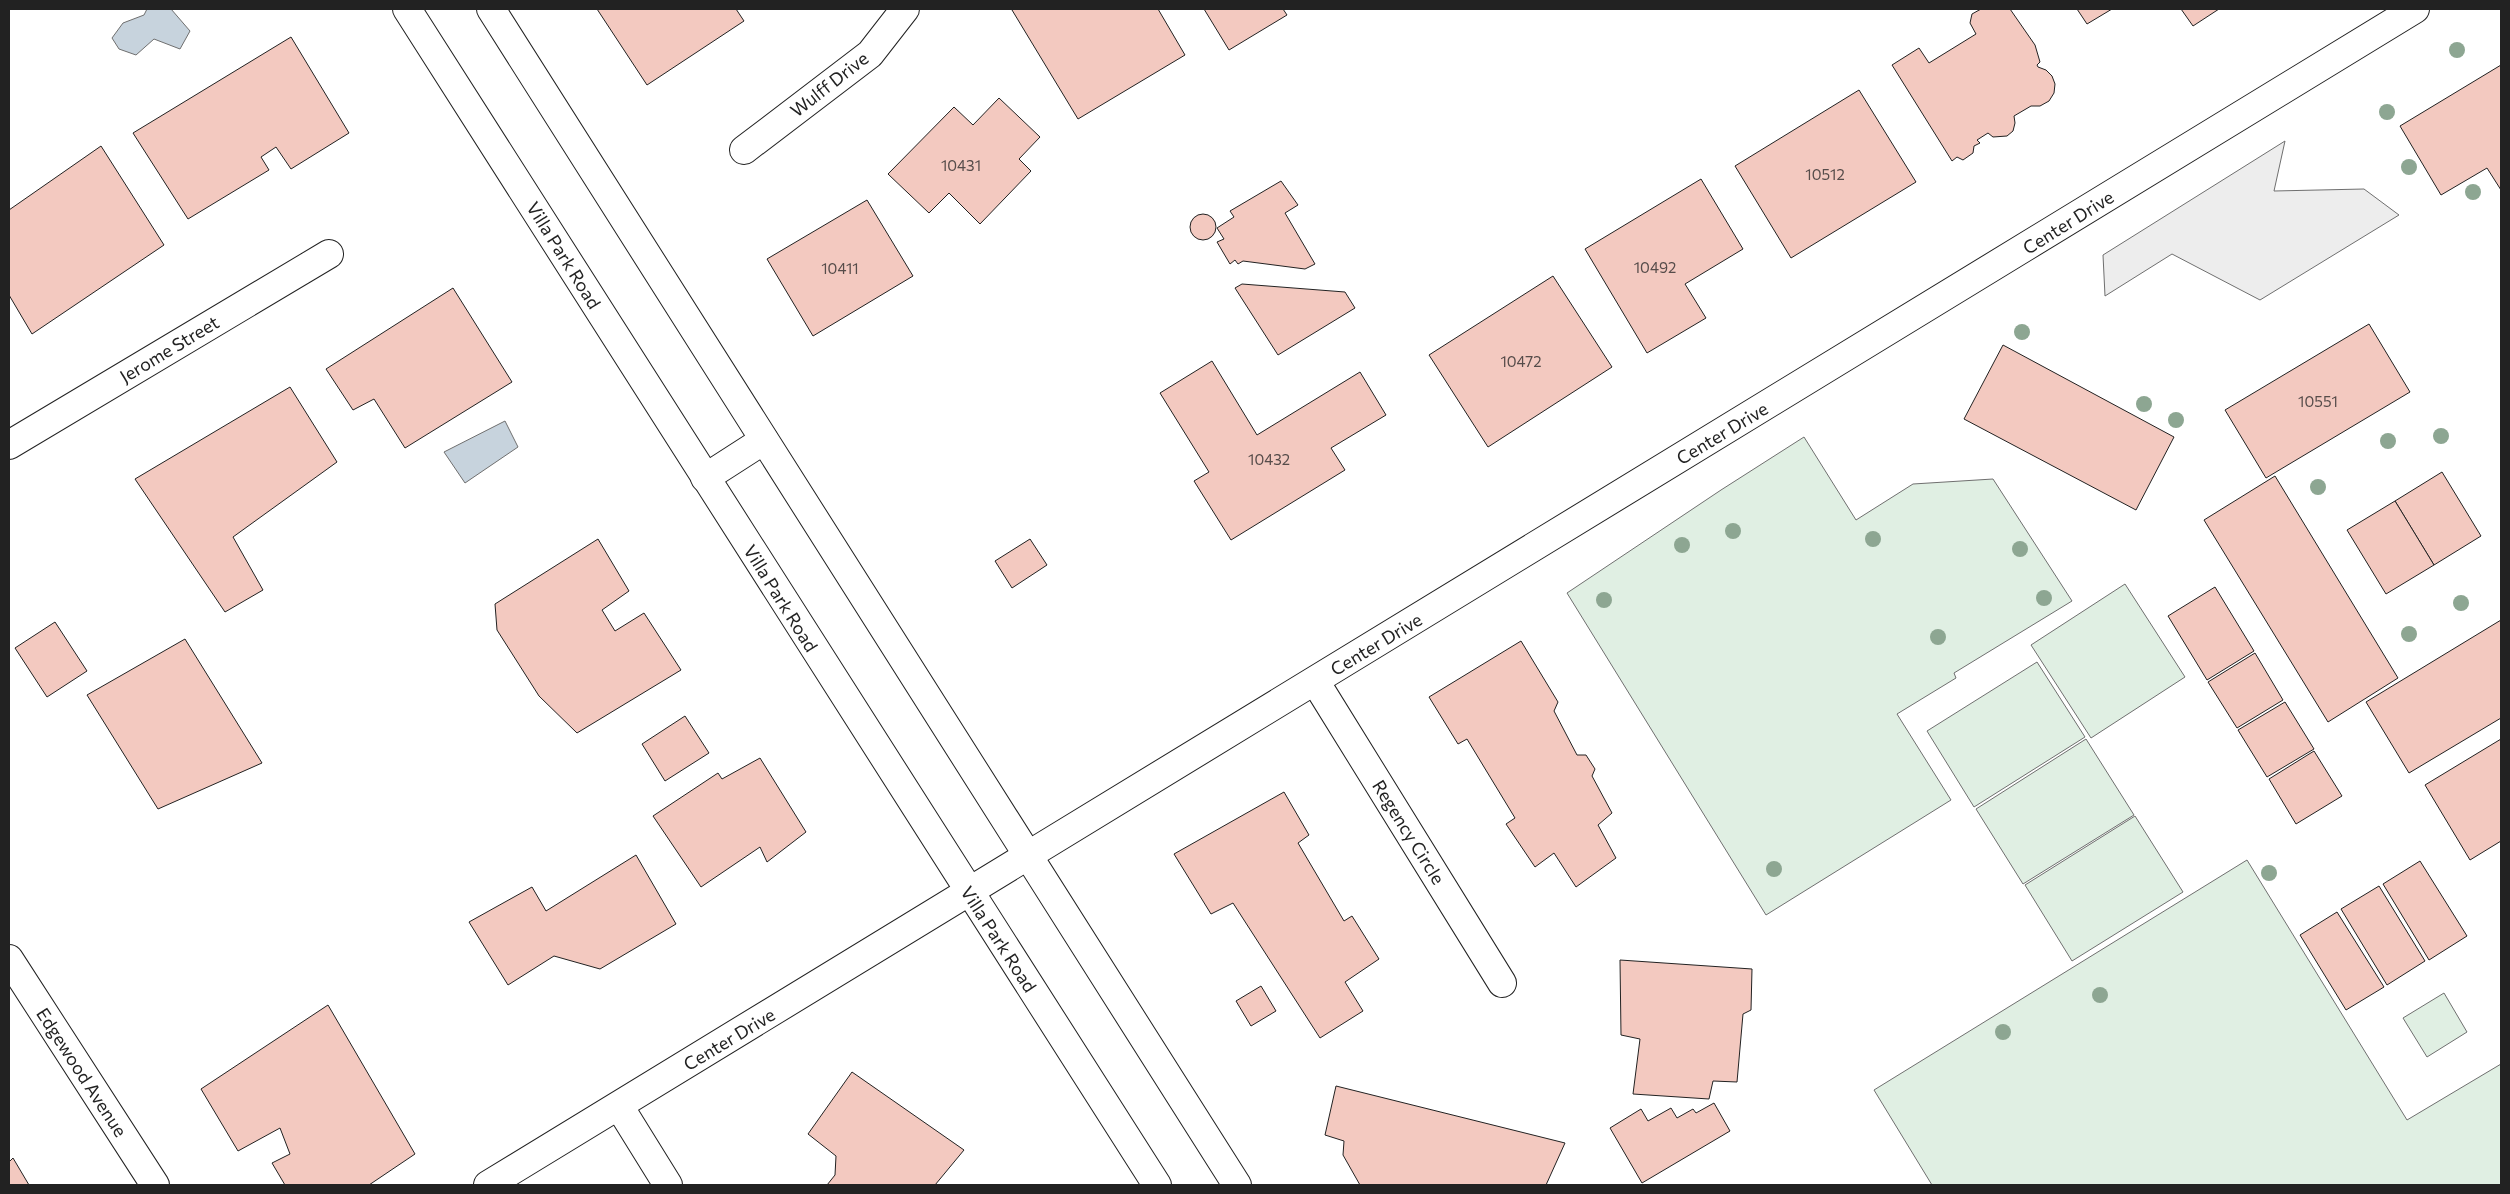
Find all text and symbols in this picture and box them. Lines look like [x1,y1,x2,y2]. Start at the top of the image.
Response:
street label: Wulff Drive [786,47,872,121]
house number: 10431 [941,156,981,174]
house number: 10512 [1805,165,1845,183]
street label: Center Drive [2018,185,2118,259]
street label: Villa Park Road [522,197,606,313]
house number: 10492 [1634,258,1676,276]
house number: 10411 [821,259,859,277]
street label: Jerome Street [115,311,223,387]
house number: 10472 [1500,352,1542,370]
house number: 10551 [2298,392,2338,410]
street label: Center Drive [1672,397,1772,469]
house number: 10432 [1248,450,1290,468]
street label: Villa Park Road [739,540,823,656]
street label: Center Drive [1326,608,1426,680]
street label: Regency Circle [1368,776,1450,888]
street label: Villa Park Road [957,882,1041,996]
street label: Edgewood Avenue [32,1003,132,1141]
street label: Center Drive [679,1003,779,1075]

